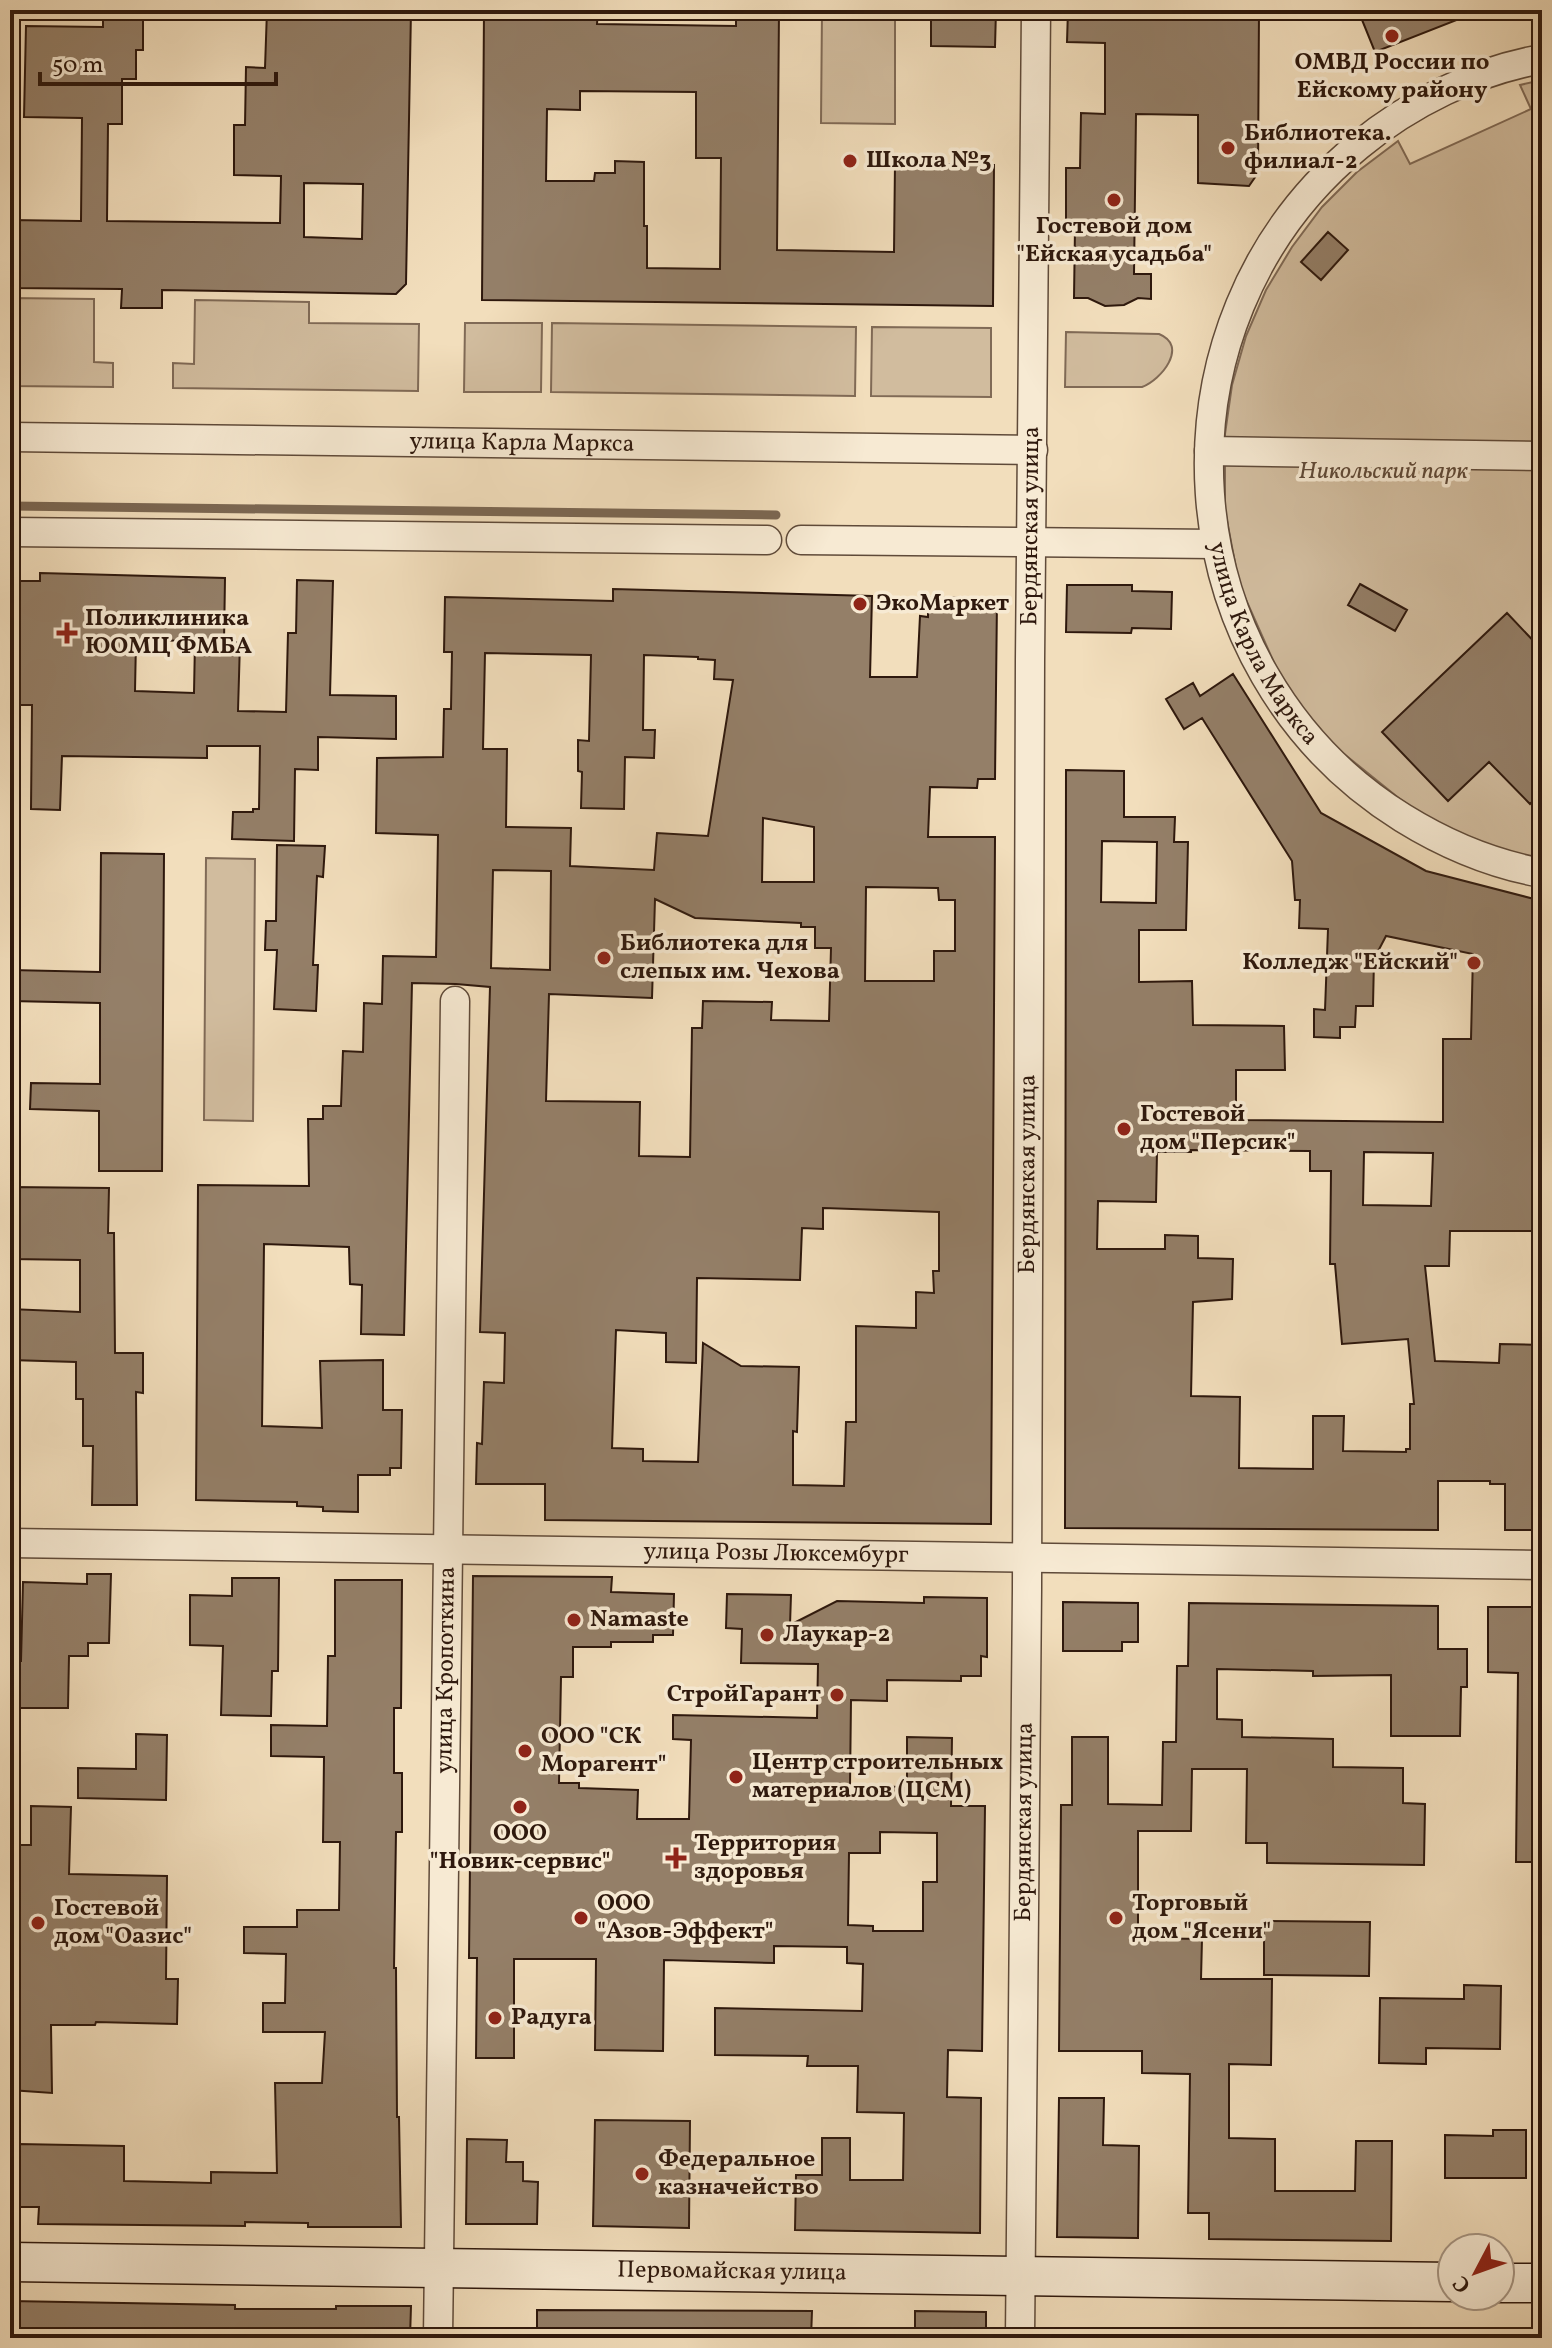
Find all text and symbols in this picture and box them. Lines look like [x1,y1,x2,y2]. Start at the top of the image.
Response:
marker: ОМВД России по Ейскому району [1383,27,1401,45]
scale bar [40,36,276,86]
place label: ОМВД России по Ейскому району [1294,46,1490,108]
text: 50 m [52,49,104,83]
place label: Библиотека. филиал-2 [1244,117,1392,179]
marker: Библиотека. филиал-2 [1219,139,1237,157]
place label: Школа №3 [866,144,991,178]
marker: Школа №3 [841,152,859,170]
marker: Гостевой дом "Ейская усадьба" [1105,191,1123,209]
place label: Гостевой дом "Ейская усадьба" [1016,210,1212,272]
street label: улица Карла Маркса [409,425,635,462]
street label: Бердянская улица [1013,426,1049,626]
park label: Никольский парк [1298,455,1468,489]
street label: улица Карла Маркса [1199,539,1326,754]
place label: ЭкоМаркет [876,587,1009,621]
marker: ЭкоМаркет [851,595,869,613]
place label: Поликлиника ЮОМЦ ФМБА [85,602,252,664]
marker: Поликлиника ЮОМЦ ФМБА [56,622,78,644]
place label: Библиотека для слепых им. Чехова [620,927,840,989]
place label: Колледж "Ейский" [1242,946,1458,980]
marker: Библиотека для слепых им. Чехова [595,949,613,967]
marker: Колледж "Ейский" [1465,954,1483,972]
street label: Бердянская улица [1011,1074,1046,1274]
place label: Гостевой дом "Персик" [1140,1098,1296,1160]
marker: Гостевой дом "Персик" [1115,1120,1133,1138]
street label: улица Розы Люксембург [643,1535,909,1573]
street label: улица Кропоткина [428,1566,465,1774]
place label: Namaste [590,1603,689,1637]
marker: Namaste [565,1611,583,1629]
place label: Лаукар-2 [783,1618,890,1652]
marker: Лаукар-2 [758,1626,776,1644]
place label: СтройГарант [667,1678,821,1712]
marker: СтройГарант [828,1686,846,1704]
place label: ООО "СК Морагент" [541,1720,667,1782]
street label: Бердянская улица [1007,1722,1043,1922]
marker: ООО "СК Морагент" [516,1742,534,1760]
place label: Центр строительных материалов (ЦСМ) [752,1746,1003,1808]
marker: Центр строительных материалов (ЦСМ) [727,1768,745,1786]
marker: ООО "Новик-сервис" [511,1798,529,1816]
place label: ООО "Новик-сервис" [429,1817,611,1879]
place label: Территория здоровья [694,1827,836,1889]
marker: Территория здоровья [665,1847,687,1869]
place label: ООО "Азов-Эффект" [597,1887,774,1949]
place label: Торговый дом "Ясени" [1132,1887,1271,1949]
place label: Гостевой дом "Оазис" [54,1892,192,1954]
marker: ООО "Азов-Эффект" [572,1909,590,1927]
marker: Торговый дом "Ясени" [1107,1909,1125,1927]
marker: Гостевой дом "Оазис" [29,1914,47,1932]
place label: Радуга [511,2001,592,2035]
marker: Радуга [486,2009,504,2027]
place label: Федеральное казначейство [658,2143,819,2205]
marker: Федеральное казначейство [633,2165,651,2183]
north arrow [1436,2232,1516,2312]
street label: Первомайская улица [617,2253,847,2291]
text: С [1446,2268,1479,2299]

